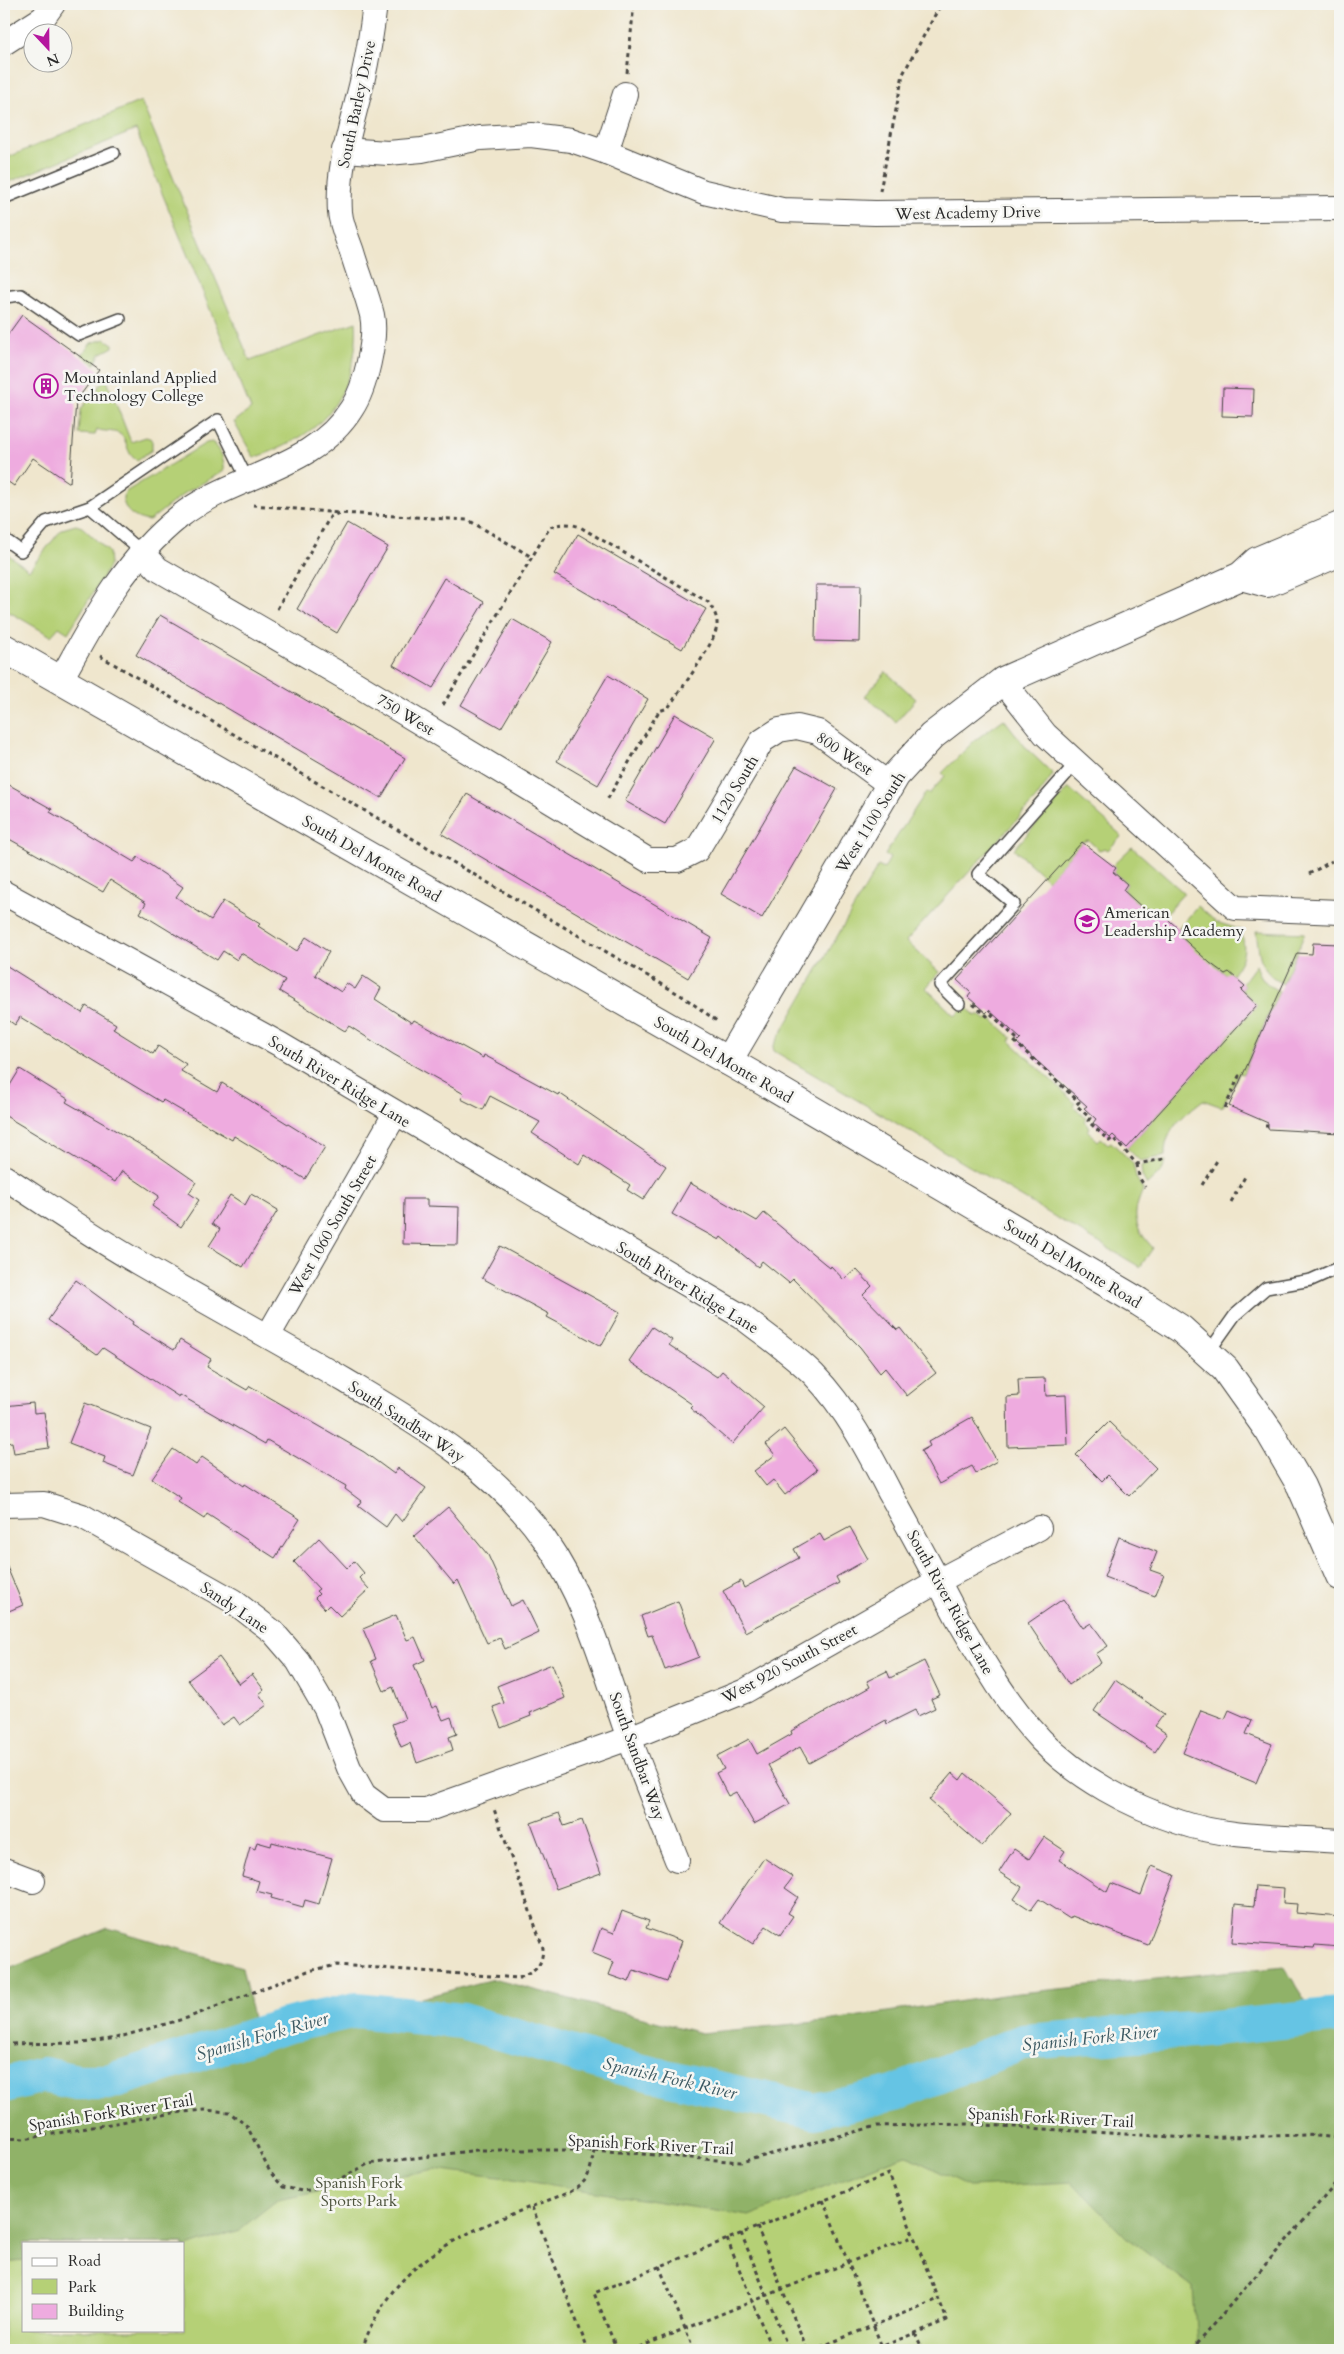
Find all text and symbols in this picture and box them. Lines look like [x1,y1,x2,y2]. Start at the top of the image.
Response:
north arrow [22,22,72,72]
street label: South Barley Drive [333,38,381,170]
text: N [43,49,62,71]
street label: West Academy Drive [894,201,1041,225]
place label: Mountainland Applied Technology College [64,367,217,407]
building icon: Mountainland Applied Technology College [33,373,59,399]
street label: 750 West [372,689,439,741]
street label: 800 West [812,727,877,781]
street label: 1120 South [706,751,764,828]
street label: West 1100 South [830,767,911,878]
street label: South Del Monte Road [298,810,445,908]
place label: American Leadership Academy [1104,902,1245,942]
school or university icon: American Leadership Academy [1074,908,1100,934]
street label: South Del Monte Road [650,1011,797,1109]
street label: South River Ridge Lane [264,1031,415,1133]
street label: West 1060 South Street [283,1151,382,1301]
street label: South Del Monte Road [1000,1214,1146,1314]
street label: South River Ridge Lane [612,1237,763,1339]
street label: South Sandbar Way [344,1376,469,1468]
street label: South River Ridge Lane [901,1526,999,1679]
street label: Sandy Lane [196,1577,273,1639]
street label: West 920 South Street [717,1619,861,1709]
street label: South Sandbar Way [604,1689,671,1824]
water label: Spanish Fork River [193,2005,332,2067]
water label: Spanish Fork River [1021,2019,1160,2058]
water label: Spanish Fork River [601,2051,740,2106]
street label: Spanish Fork River Trail [27,2089,195,2137]
street label: Spanish Fork River Trail [967,2103,1134,2133]
street label: Spanish Fork River Trail [567,2130,734,2160]
park label: Spanish Fork Sports Park [315,2172,403,2212]
legend [22,2242,185,2332]
text: Road [68,2251,101,2271]
text: Park [68,2277,97,2297]
text: Building [68,2301,124,2321]

